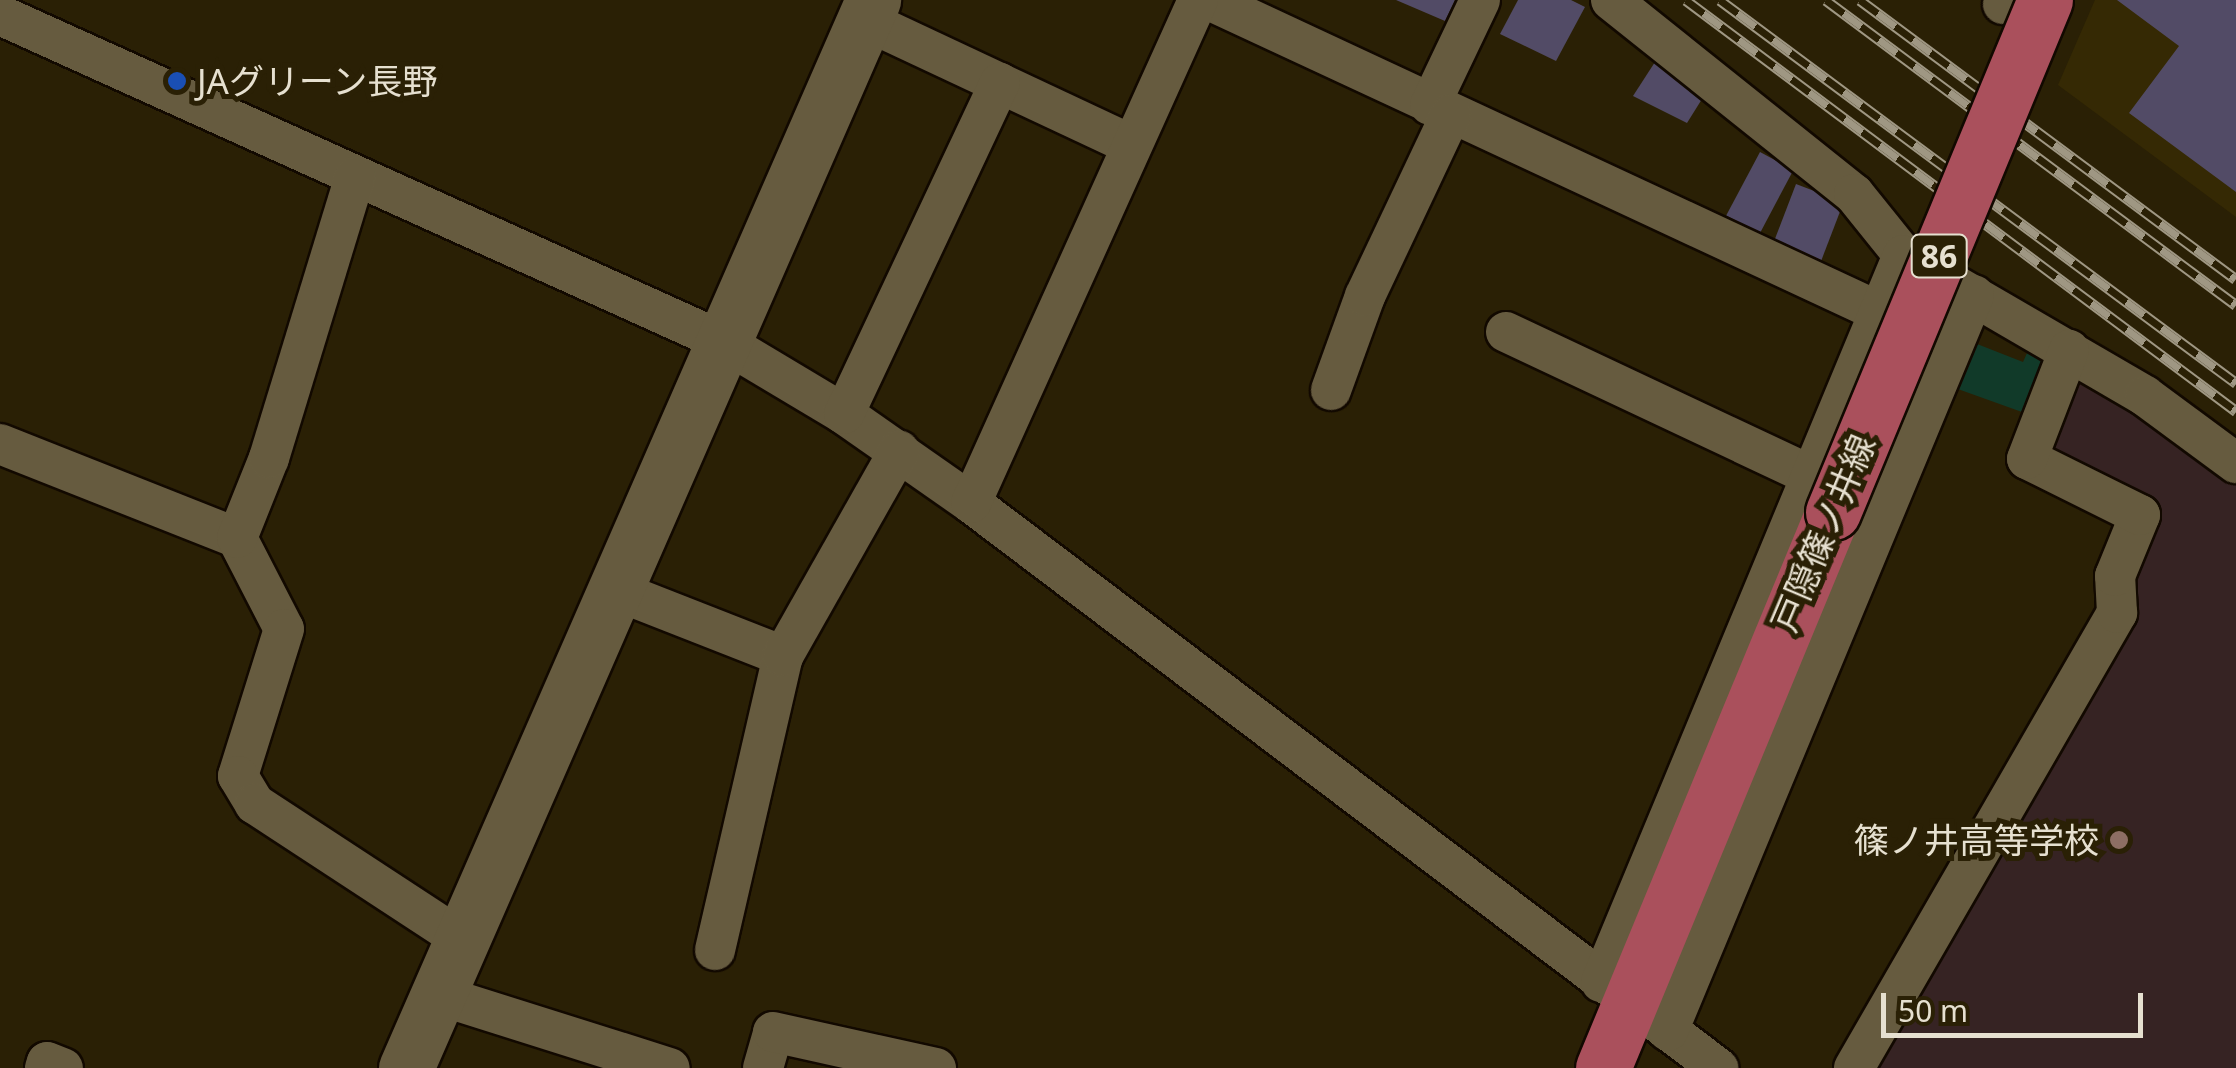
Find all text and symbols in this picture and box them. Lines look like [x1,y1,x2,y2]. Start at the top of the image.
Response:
place label: JAグリーン長野 [197,60,439,102]
marker: JAグリーン長野 [166,70,188,92]
road number: 86 [1909,229,1969,283]
street label: 戸隠篠ノ井線 [1763,428,1883,638]
place label: 篠ノ井高等学校 [1854,819,2099,861]
marker: 篠ノ井高等学校 [2108,829,2130,851]
scale bar [1886,973,2148,1035]
text: 50 m [1898,990,1968,1031]

